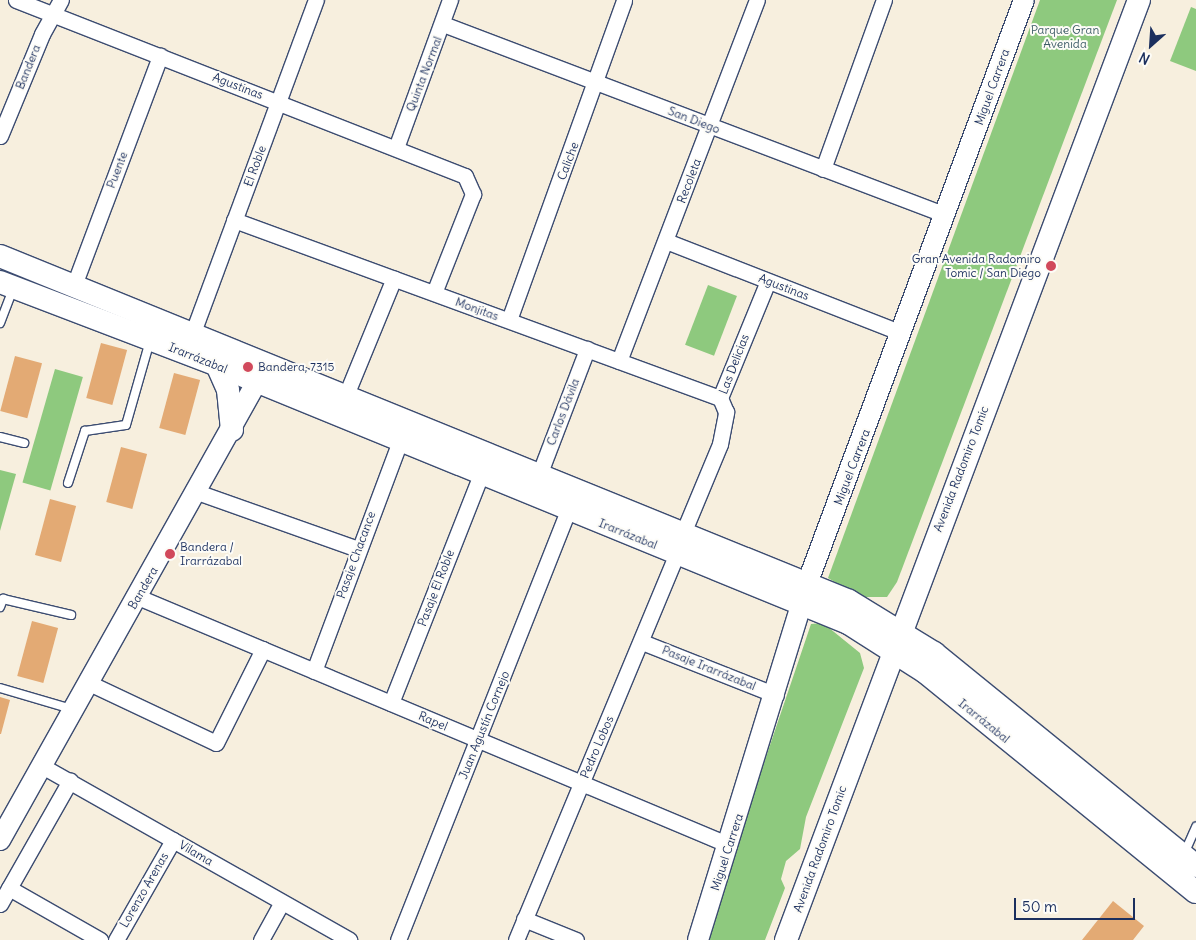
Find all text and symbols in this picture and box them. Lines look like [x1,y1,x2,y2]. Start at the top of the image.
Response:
north arrow [1126,20,1176,70]
park label: Parque Gran Avenida [1031,23,1099,51]
street label: Quinta Normal [403,34,445,114]
street label: Bandera [13,43,43,91]
street label: Miguel Carrera [972,47,1012,127]
text: N [1136,48,1153,69]
street label: Agustinas [211,70,265,102]
street label: San Diego [666,104,722,136]
street label: Caliche [554,140,582,182]
street label: El Roble [241,143,269,189]
street label: Puente [103,150,131,190]
street label: Recoleta [674,157,704,205]
place label: Gran Avenida Radomiro Tomic / San Diego [912,252,1041,280]
marker: Gran Avenida Radomiro Tomic / San Diego [1045,260,1057,272]
street label: Agustinas [757,271,811,303]
street label: Monjitas [453,295,501,323]
street label: Las Delicias [716,332,752,396]
street label: Irarrázabal [167,340,229,376]
place label: Bandera, 7315 [258,360,334,374]
marker: Bandera, 7315 [242,361,254,373]
street label: Carlos Dávila [544,376,582,448]
street label: Avenida Radomiro Tomic [930,404,992,534]
street label: Miguel Carrera [831,427,873,507]
street label: Pasaje Chacance [334,509,378,601]
street label: Irarrázabal [597,516,659,552]
place label: Bandera / Irarrázabal [180,540,242,568]
marker: Bandera / Irarrázabal [164,548,176,560]
street label: Pasaje El Roble [415,548,457,628]
street label: Bandera [125,564,161,612]
street label: Pasaje Irarrázabal [660,643,758,693]
street label: Juan Agustín Cornejo [456,669,512,781]
street label: Irarrázabal [955,696,1013,746]
street label: Rapel [416,708,450,734]
street label: Pedro Lobos [577,714,617,780]
street label: Avenida Radomiro Tomic [790,784,850,914]
street label: Miguel Carrera [708,812,746,892]
street label: Vilama [176,837,216,869]
street label: Lorenzo Arenas [117,850,171,930]
scale bar [1016,888,1137,920]
text: 50 m [1022,897,1057,916]

